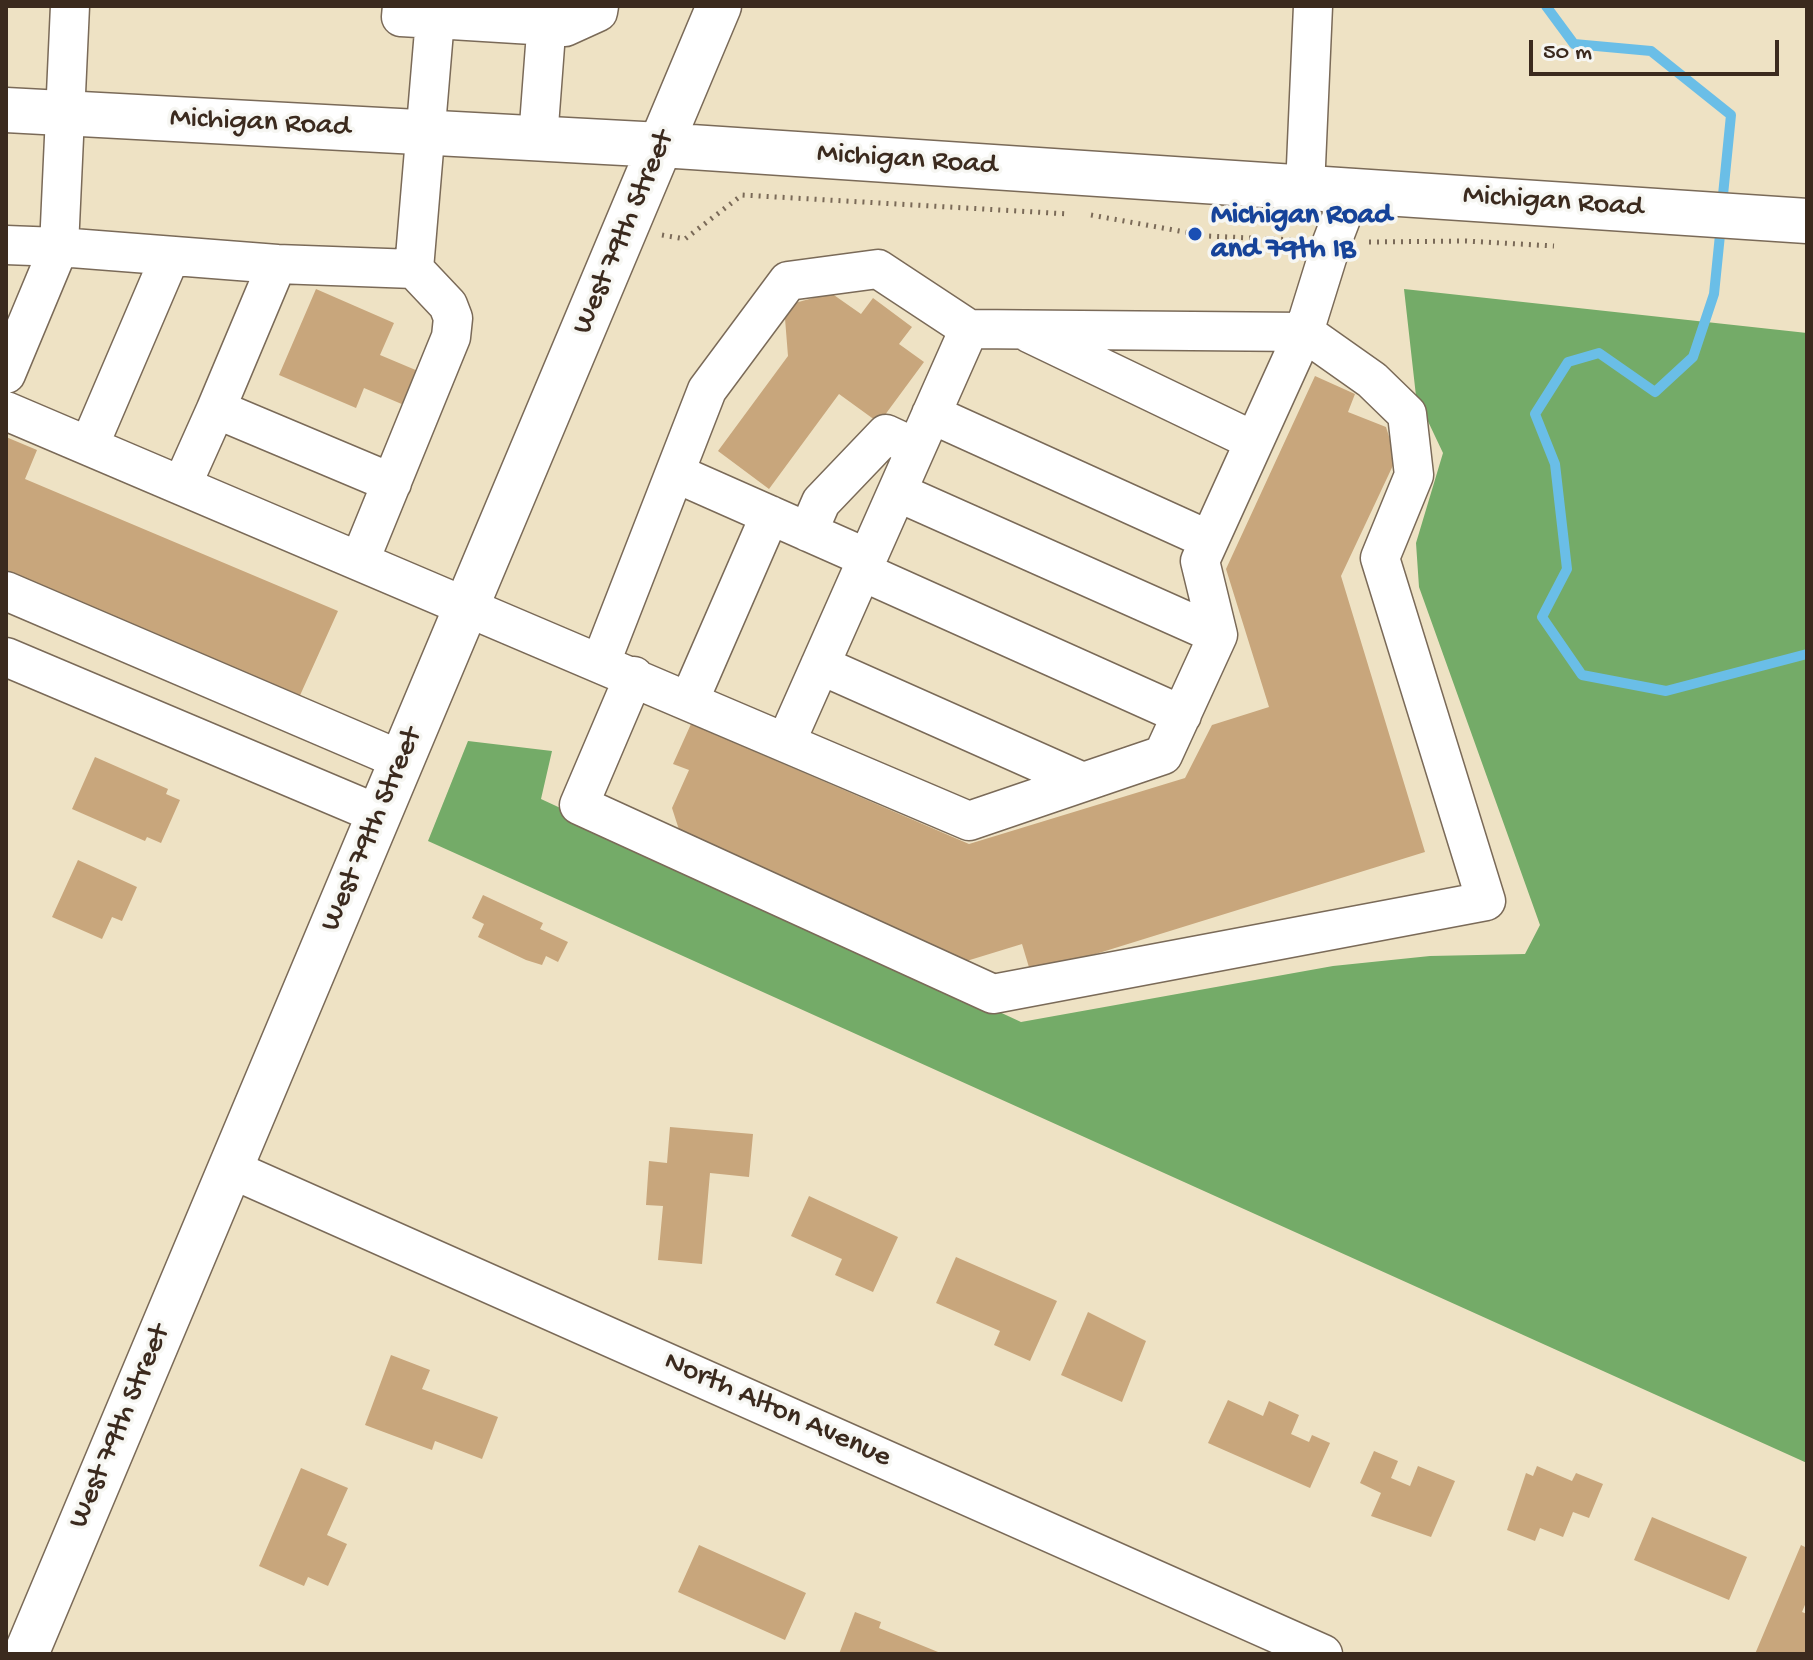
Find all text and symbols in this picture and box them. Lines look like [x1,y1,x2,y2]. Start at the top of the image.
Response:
scale bar [1533,24,1783,74]
text: 50 m [1543,39,1592,68]
street label: Michigan Road [169,101,351,147]
street label: West 79th Street [566,126,684,340]
street label: Michigan Road [816,137,998,185]
street label: Michigan Road [1462,179,1644,227]
place label: Michigan Road and 79th IB [1211,199,1392,270]
marker: Michigan Road and 79th IB [1186,225,1204,243]
street label: West 79th Street [314,723,432,937]
street label: West 79th Street [62,1320,180,1534]
street label: North Alton Avenue [658,1345,896,1477]

